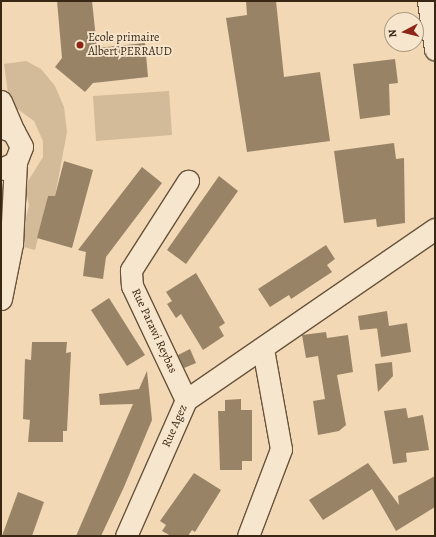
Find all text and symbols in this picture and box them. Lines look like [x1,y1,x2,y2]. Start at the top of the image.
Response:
north arrow [384,12,424,52]
text: N [385,29,401,38]
place label: Ecole primaire Albert PERRAUD [88,31,172,59]
marker: Ecole primaire Albert PERRAUD [75,40,85,50]
street label: Rue Parawi Reybas [128,287,180,375]
street label: Rue Agez [159,402,191,450]

